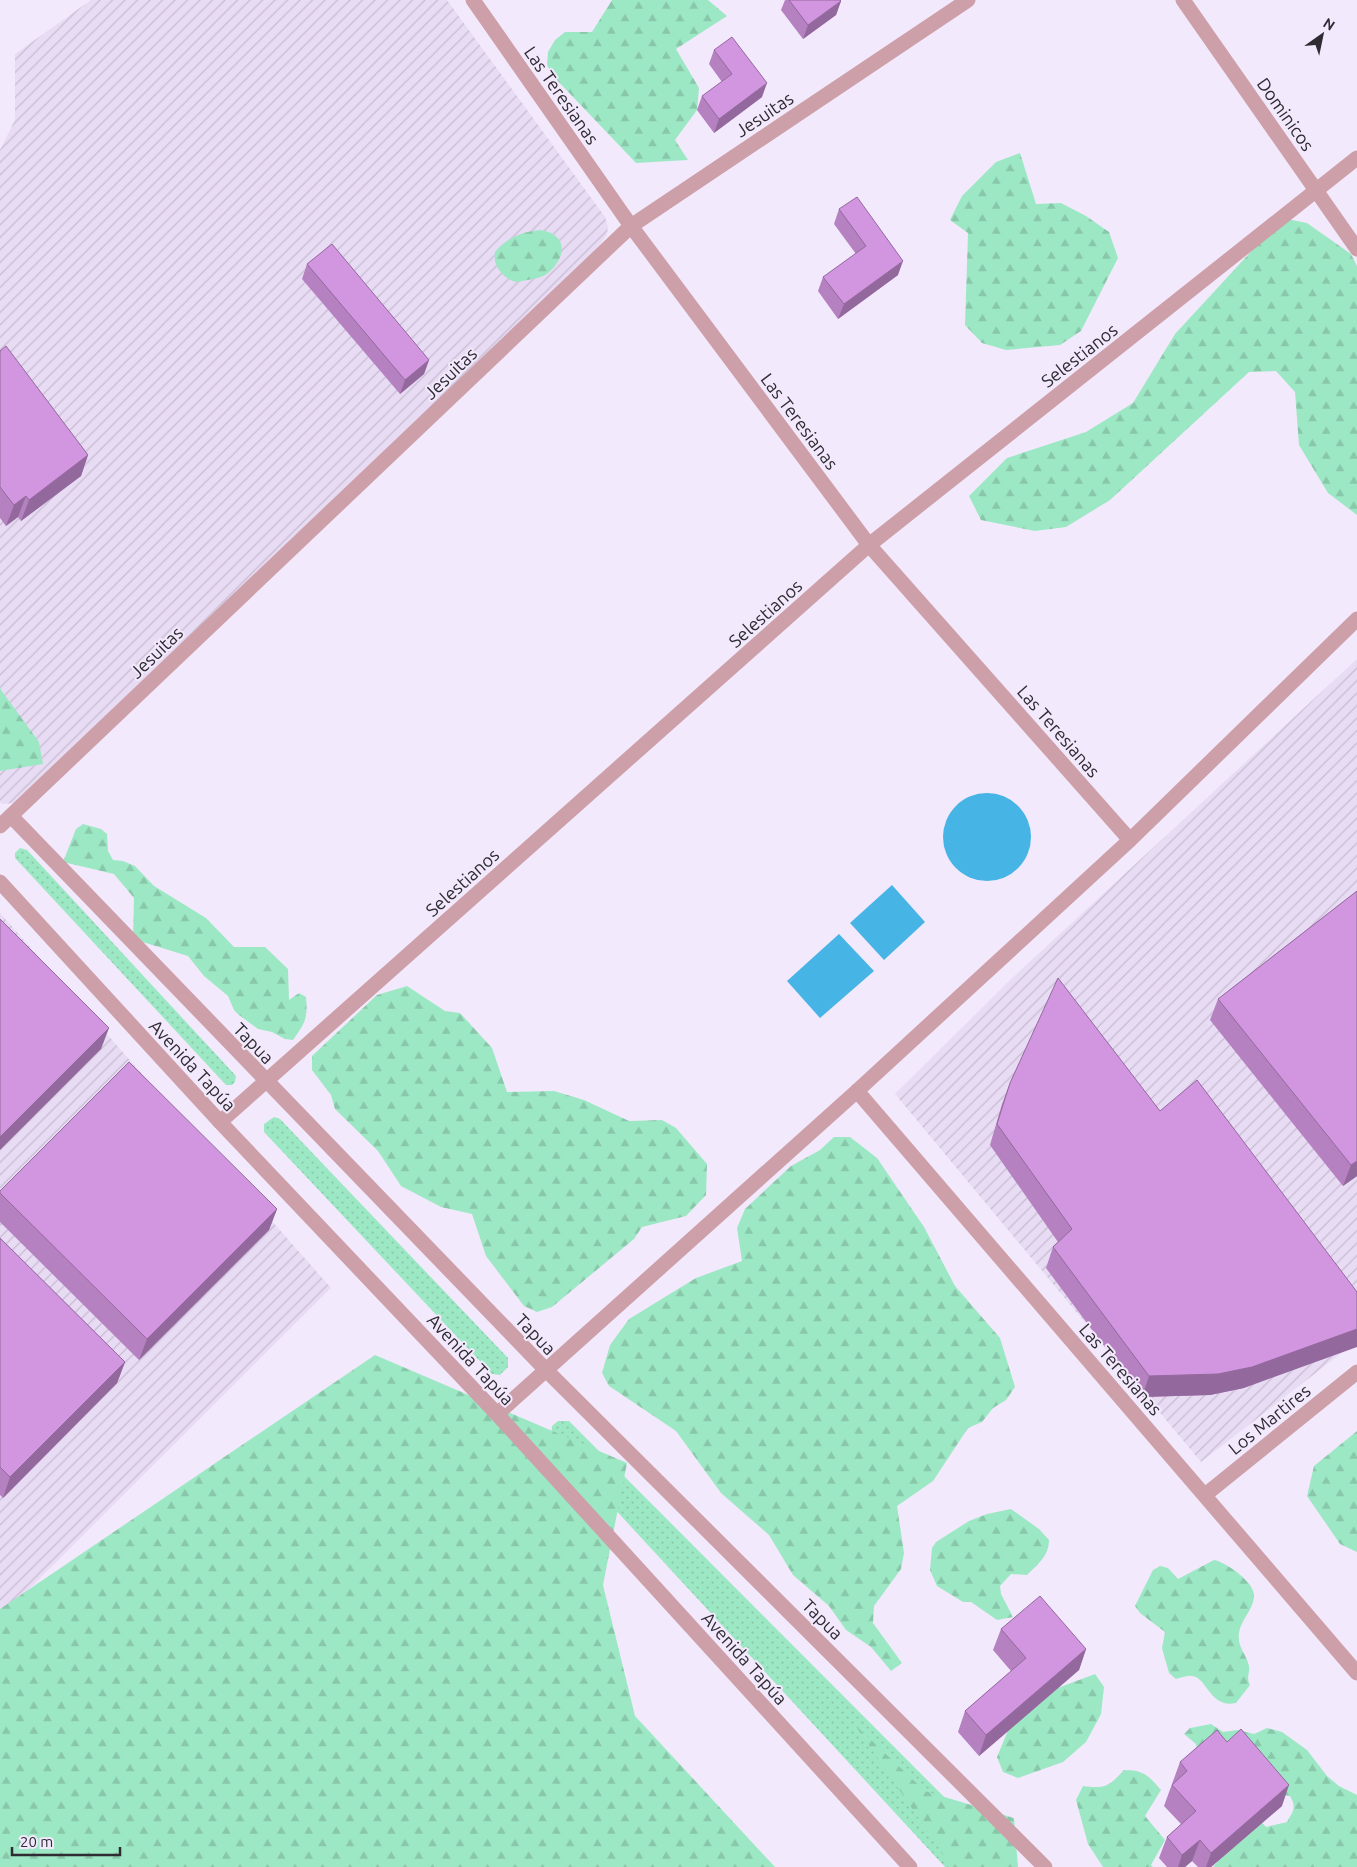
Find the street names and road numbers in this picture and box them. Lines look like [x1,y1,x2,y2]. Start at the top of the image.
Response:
street label: Las Teresianas [521,42,603,148]
street label: Dominicos [1254,74,1319,154]
street label: Jesuitas [731,87,797,141]
street label: Selestianos [1037,319,1121,391]
street label: Jesuitas [420,343,481,403]
street label: Las Teresianas [757,369,843,473]
street label: Selestianos [724,575,806,651]
street label: Jesuitas [126,622,187,682]
street label: Las Teresianas [1014,681,1104,781]
street label: Selestianos [421,844,503,920]
street label: Avenida Tapúa [146,1015,240,1115]
street label: Tapua [230,1019,278,1067]
street label: Avenida Tapúa [424,1309,518,1409]
street label: Tapua [512,1310,560,1358]
street label: Las Teresianas [1076,1319,1166,1419]
street label: Los Martires [1224,1380,1314,1458]
street label: Tapua [799,1595,847,1643]
street label: Avenida Tapúa [698,1608,792,1708]

